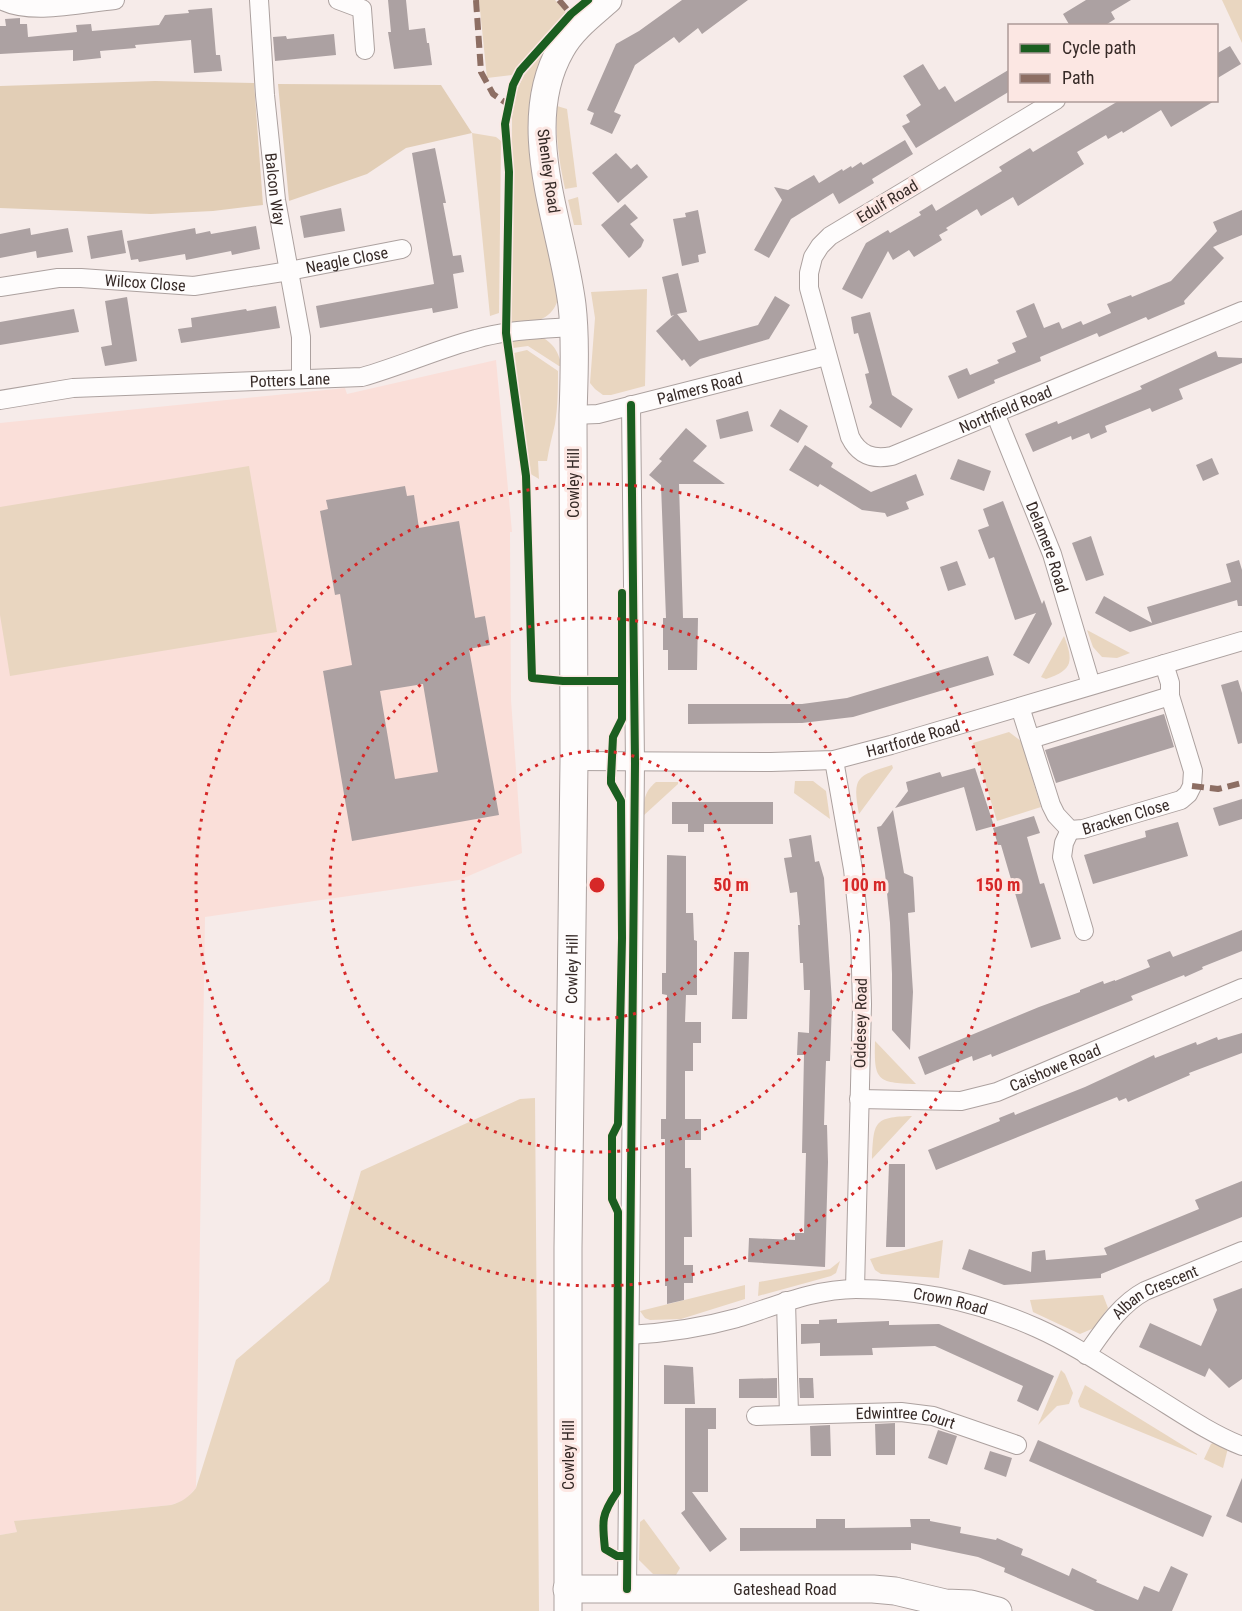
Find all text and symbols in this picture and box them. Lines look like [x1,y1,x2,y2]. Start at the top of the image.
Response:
legend [1008,24,1218,102]
text: Cycle path [1062,37,1136,58]
text: Path [1062,67,1095,88]
street label: Shenley Road [533,128,564,214]
street label: Balcon Way [261,152,290,227]
street label: Edulf Road [853,176,921,227]
street label: Neagle Close [304,243,390,278]
street label: Wilcox Close [104,271,186,295]
street label: Potters Lane [249,369,330,391]
street label: Palmers Road [655,369,745,409]
street label: Northfield Road [956,382,1055,437]
street label: Cowley Hill [564,448,583,518]
street label: Delamere Road [1022,499,1072,595]
street label: Hartforde Road [864,716,962,761]
street label: Bracken Close [1080,795,1172,839]
text: 50 m [713,874,749,895]
text: 100 m [842,874,886,895]
text: 150 m [976,874,1020,895]
centre of rings [587,875,607,895]
street label: Cowley Hill [562,934,582,1004]
street label: Oddesey Road [850,978,871,1068]
street label: Caishowe Road [1007,1040,1104,1096]
street label: Alban Crescent [1108,1261,1201,1323]
street label: Crown Road [912,1284,990,1319]
street label: Edwintree Court [855,1403,958,1433]
street label: Cowley Hill [559,1420,578,1490]
street label: Gateshead Road [733,1580,837,1599]

